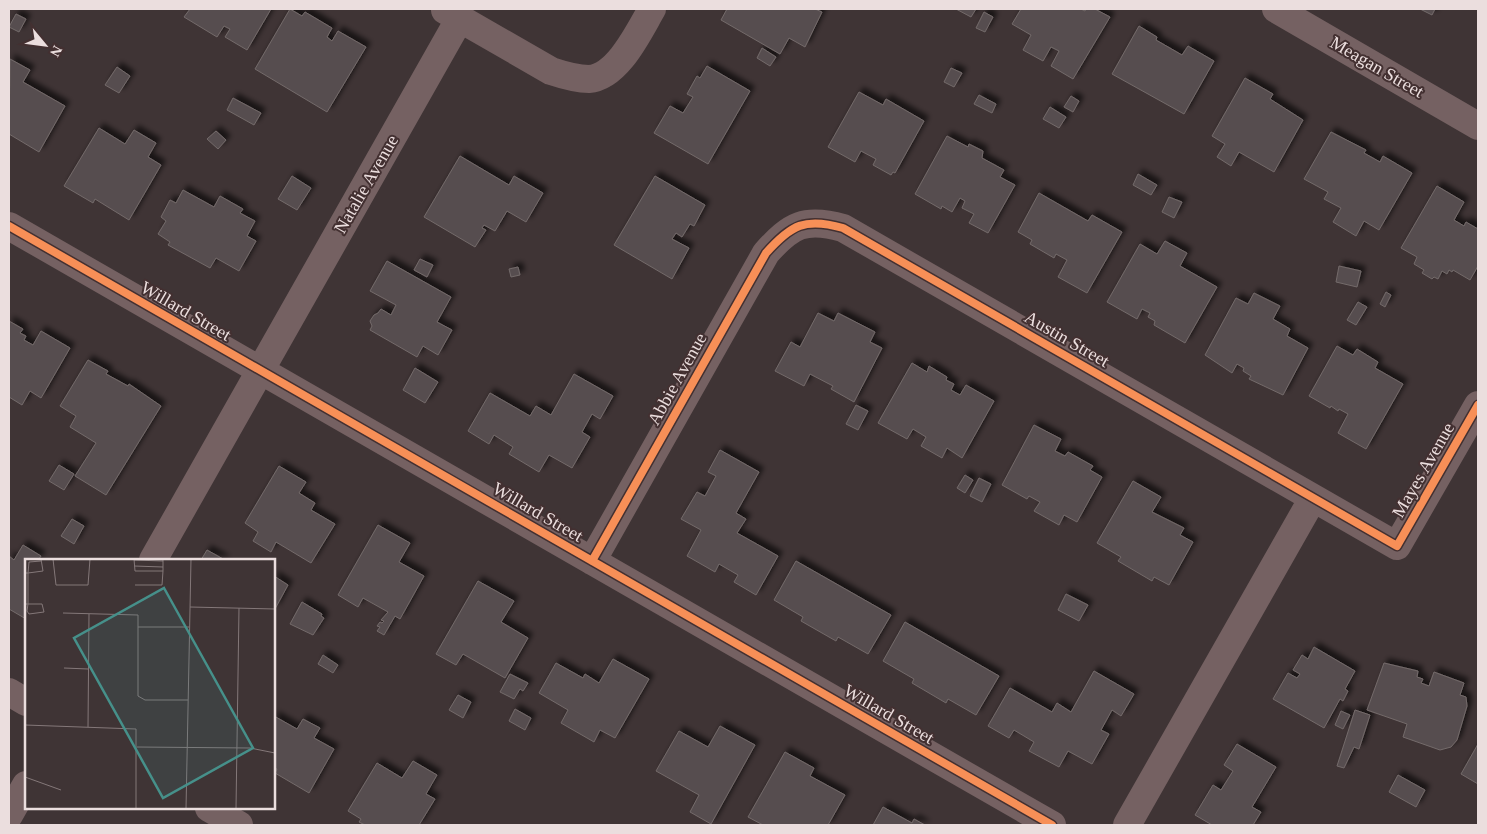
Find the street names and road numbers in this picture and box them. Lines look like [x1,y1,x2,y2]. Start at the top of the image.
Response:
street label: Meagan Street [1327,32,1427,102]
street label: Natalie Avenue [330,131,402,237]
street label: Willard Street [137,277,235,345]
street label: Austin Street [1021,307,1113,371]
street label: Abbie Avenue [643,329,711,429]
street label: Mayes Avenue [1388,419,1458,521]
street label: Willard Street [489,478,587,546]
street label: Willard Street [840,680,938,748]

